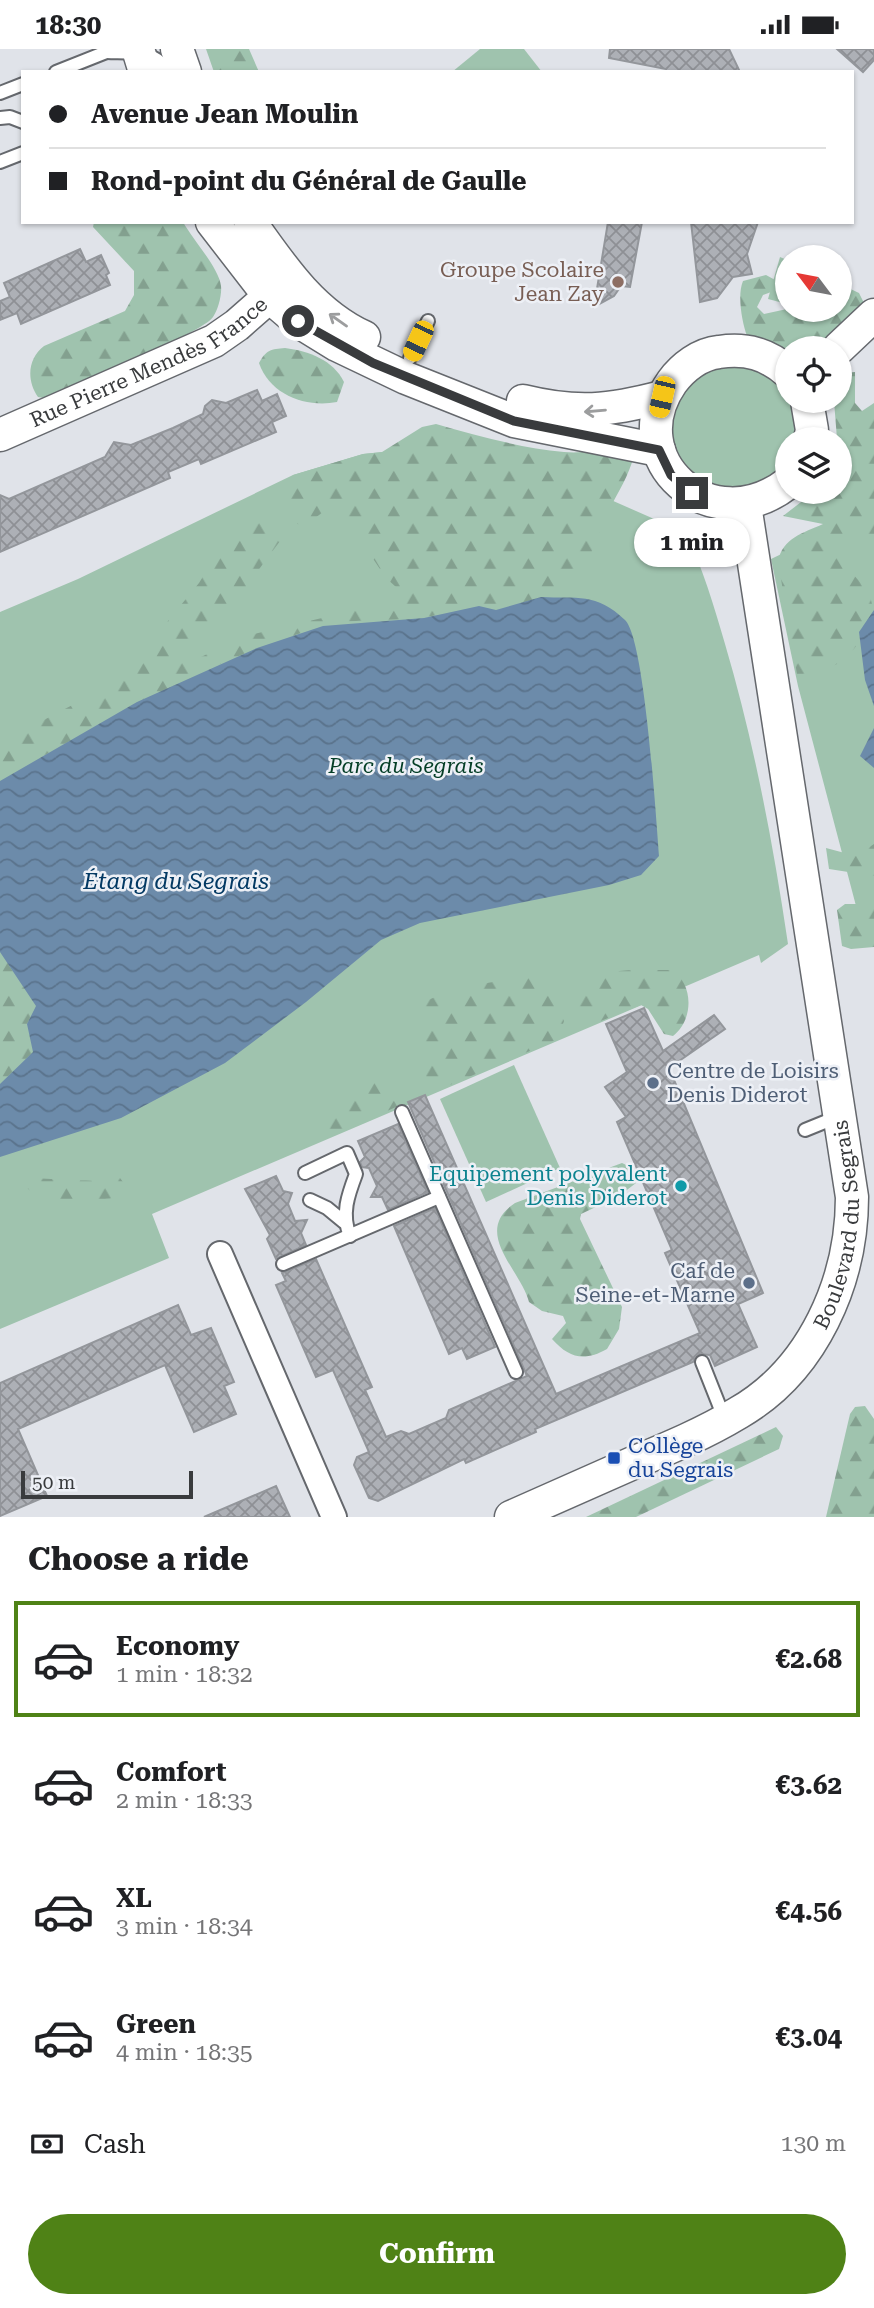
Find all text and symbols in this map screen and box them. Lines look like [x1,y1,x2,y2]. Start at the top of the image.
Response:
text: 18:30 [35,10,101,40]
text: Avenue Jean Moulin [91,99,358,129]
text: Rond-point du Général de Gaulle [91,166,527,196]
north arrow [775,245,852,322]
map controls [775,245,852,504]
place label: Groupe Scolaire Jean Zay [440,258,605,306]
marker: Groupe Scolaire Jean Zay [610,274,626,290]
street label: Rue Pierre Mendès France [26,292,272,432]
route start [282,305,314,337]
one-way arrow [328,313,348,327]
car [400,318,437,364]
button: locate [775,336,852,413]
car [648,374,677,420]
one-way arrow [585,405,607,418]
button: layers [775,427,852,504]
route end [676,477,708,509]
callout: 1 min [634,517,750,567]
text: 1 min [660,529,724,556]
park label: Parc du Segrais [327,754,484,778]
water label: Étang du Segrais [82,868,269,895]
place label: Centre de Loisirs Denis Diderot [667,1059,839,1107]
marker: Centre de Loisirs Denis Diderot [645,1075,661,1091]
street label: Boulevard du Segrais [809,1118,864,1333]
place label: Equipement polyvalent Denis Diderot [429,1162,667,1210]
marker: Equipement polyvalent Denis Diderot [673,1178,689,1194]
place label: Caf de Seine-et-Marne [576,1259,735,1307]
marker: Caf de Seine-et-Marne [741,1275,757,1291]
place label: Collège du Segrais [628,1434,733,1482]
marker: Collège du Segrais [606,1450,622,1466]
scale bar [21,1468,192,1500]
text: 50 m [32,1471,75,1494]
text: Choose a ride [28,1540,249,1578]
icon: car [32,1628,95,1691]
text: Economy [116,1631,239,1661]
text: €2.68 [776,1644,842,1674]
text: 1 min · 18:32 [116,1661,253,1688]
icon: car [32,1754,95,1817]
text: Comfort [116,1757,226,1787]
text: €3.62 [776,1770,842,1800]
text: 2 min · 18:33 [116,1787,253,1814]
icon: car [32,1880,95,1943]
text: XL [116,1883,152,1913]
text: €4.56 [776,1896,842,1926]
text: 3 min · 18:34 [116,1913,253,1940]
icon: car [32,2006,95,2069]
text: Green [116,2009,196,2039]
text: €3.04 [776,2022,842,2052]
text: 4 min · 18:35 [116,2039,253,2066]
icon: cash [28,2125,66,2163]
text: Cash [84,2129,146,2159]
text: 130 m [781,2130,846,2157]
button: Confirm [28,2214,846,2294]

